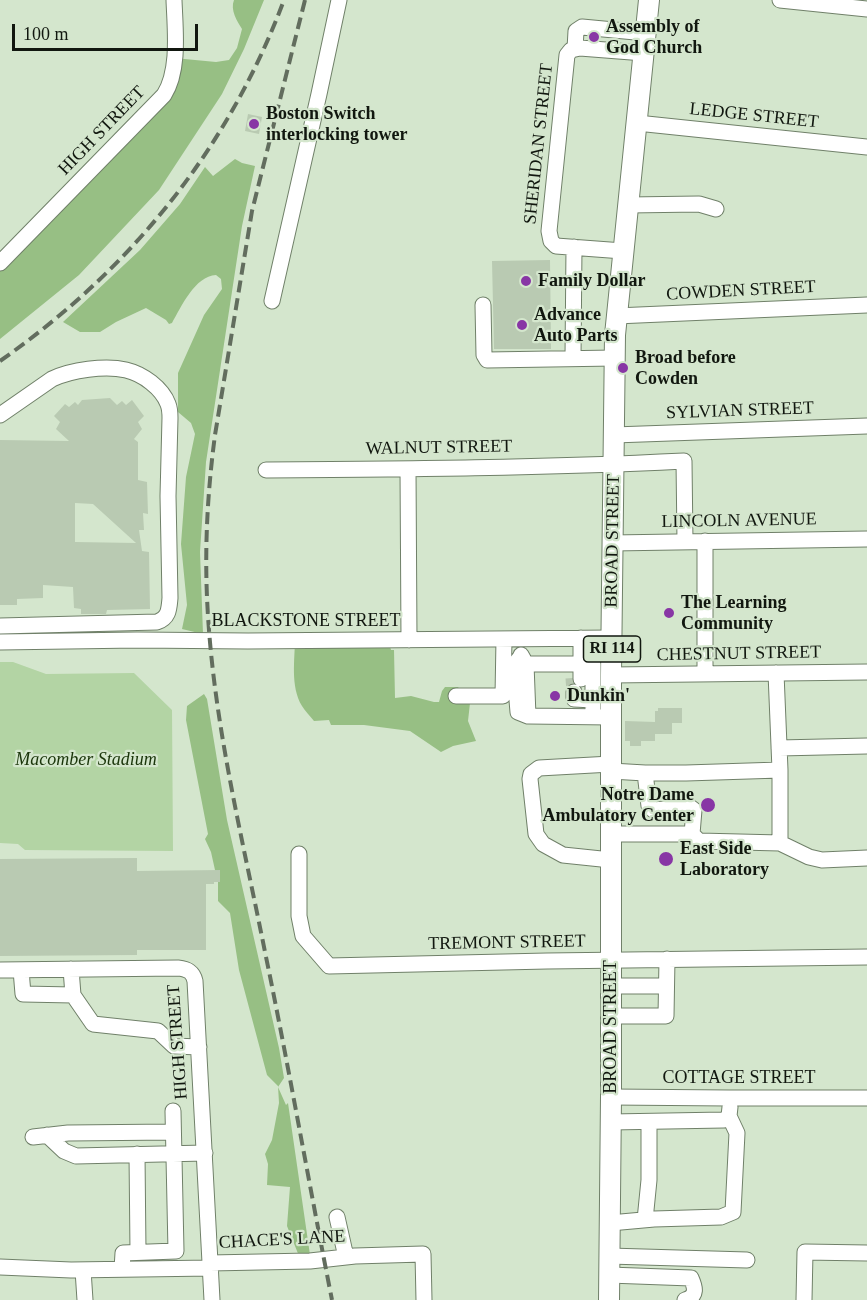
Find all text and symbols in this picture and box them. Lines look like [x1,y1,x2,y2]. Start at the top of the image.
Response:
scale bar [15,12,201,50]
place label: Assembly of God Church [606,16,702,58]
text: 100 m [23,24,69,44]
marker: Assembly of God Church [587,30,601,44]
street label: SHERIDAN STREET [520,63,558,225]
street label: HIGH STREET [54,82,150,180]
street label: LEDGE STREET [688,98,820,134]
place label: Boston Switch interlocking tower [266,103,407,146]
marker: Boston Switch interlocking tower [247,117,261,131]
place label: Family Dollar [538,270,645,292]
marker: Family Dollar [519,274,533,288]
street label: COWDEN STREET [666,276,816,306]
place label: Advance Auto Parts [534,304,617,346]
marker: Advance Auto Parts [515,318,529,332]
place label: Broad before Cowden [635,347,736,389]
marker: Broad before Cowden [616,361,630,375]
street label: SYLVIAN STREET [666,398,814,424]
street label: WALNUT STREET [366,436,512,460]
street label: BROAD STREET [601,474,625,608]
street label: LINCOLN AVENUE [661,509,817,533]
place label: The Learning Community [681,592,787,634]
marker: The Learning Community [662,606,676,620]
street label: BLACKSTONE STREET [211,610,401,632]
road number: RI 114 [584,636,640,662]
street label: CHESTNUT STREET [657,642,821,666]
place label: Dunkin' [567,685,630,707]
marker: Dunkin' [548,689,562,703]
park label: Macomber Stadium [15,749,157,771]
place label: Notre Dame Ambulatory Center [543,784,694,826]
marker: Notre Dame Ambulatory Center [699,796,717,814]
place label: East Side Laboratory [680,838,769,880]
marker: East Side Laboratory [657,850,675,868]
street label: TREMONT STREET [428,931,586,955]
street label: BROAD STREET [600,960,622,1094]
street label: HIGH STREET [163,984,193,1100]
street label: COTTAGE STREET [662,1067,816,1089]
street label: CHACE'S LANE [218,1226,346,1254]

